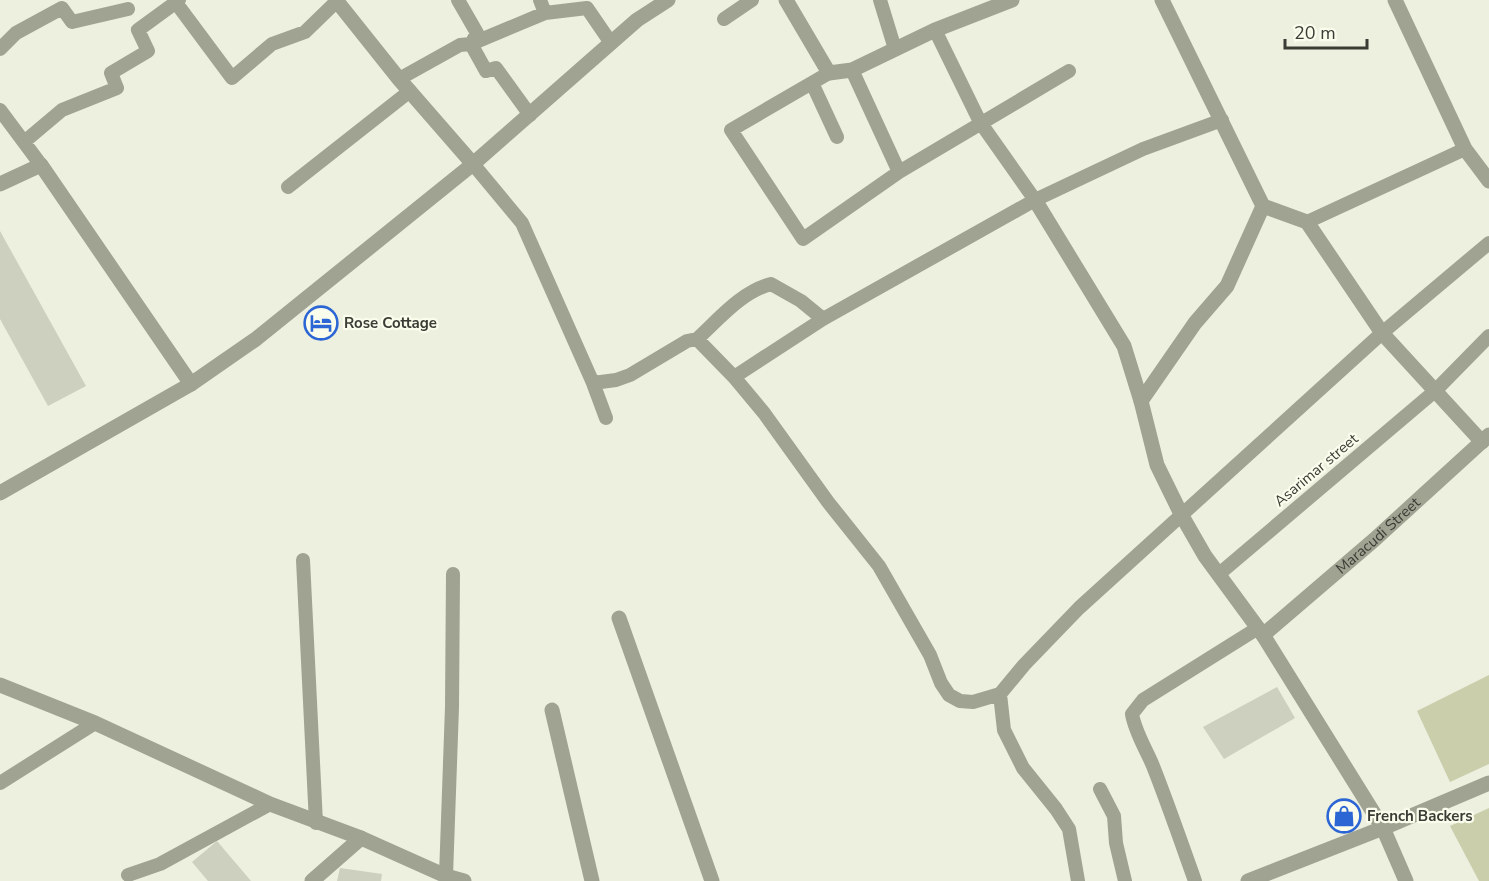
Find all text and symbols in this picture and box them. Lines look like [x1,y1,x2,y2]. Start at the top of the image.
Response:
scale bar [1285,12,1368,50]
text: 20 m [1294,21,1336,45]
hotel icon: Rose Cottage [303,305,339,341]
place label: Rose Cottage [344,313,437,333]
street label: Asarimar street [1270,429,1363,511]
street label: Maracudi Street [1332,492,1425,578]
shop icon: French Backers [1326,798,1362,834]
place label: French Backers [1367,806,1473,826]

